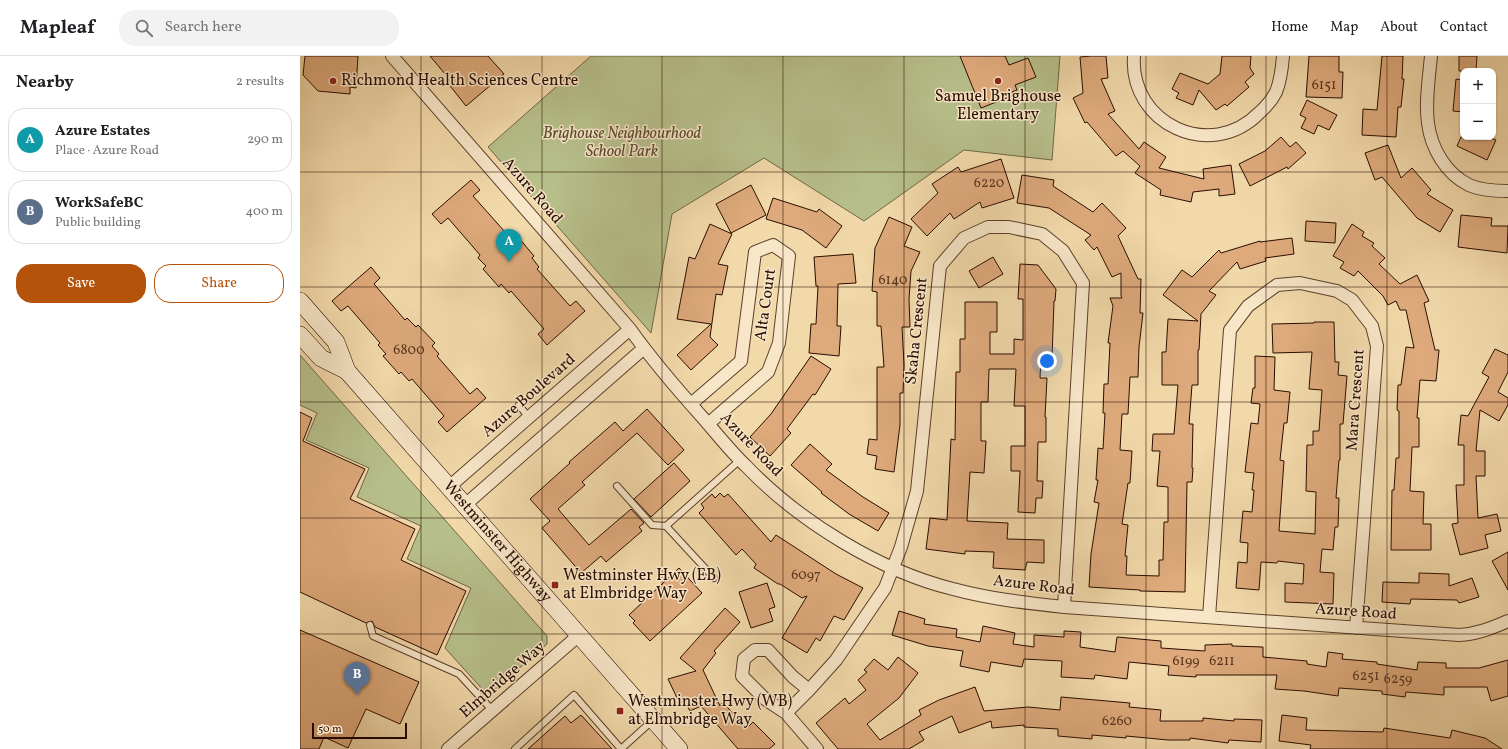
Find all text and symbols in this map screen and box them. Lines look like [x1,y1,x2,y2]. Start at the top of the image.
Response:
search box [119,10,399,46]
text: Mapleaf [20,15,95,41]
icon: search [133,17,155,39]
text: Search here [165,17,242,38]
text: Home [1271,18,1308,37]
text: Map [1330,18,1358,37]
text: About [1380,18,1418,37]
text: Contact [1440,18,1488,37]
map controls [1460,68,1496,140]
button: + [1460,68,1496,104]
place label: Richmond Health Sciences Centre [341,70,578,92]
text: Nearby [16,71,74,94]
text: 2 results [236,73,284,91]
marker: Richmond Health Sciences Centre [328,76,338,86]
marker: Samuel Brighouse Elementary [993,76,1003,86]
house number: 6151 [1312,76,1336,95]
place label: Samuel Brighouse Elementary [935,86,1061,126]
button: − [1460,104,1496,140]
text: Azure Estates [55,121,150,142]
park label: Brighouse Neighbourhood School Park [543,123,702,163]
text: A [25,131,35,149]
text: 290 m [247,131,283,149]
text: Place · Azure Road [55,142,159,160]
street label: Azure Road [497,153,567,229]
house number: 6220 [974,174,1004,193]
text: WorkSafeBC [55,193,143,214]
text: B [26,203,34,221]
text: 400 m [246,203,283,221]
text: Public building [55,214,141,232]
pin: A [496,229,522,262]
button: Save [16,264,146,303]
button: Share [154,264,284,303]
street label: Alta Court [750,267,782,343]
house number: 6140 [878,271,908,290]
street label: Skaha Crescent [900,276,934,386]
house number: 6800 [393,341,425,360]
street label: Mara Crescent [1341,348,1371,452]
street label: Azure Boulevard [477,349,581,443]
your location [1037,351,1057,371]
street label: Azure Road [715,408,787,482]
street label: Westminster Highway [437,476,557,608]
place label: Westminster Hwy (EB) at Elmbridge Way [563,565,721,605]
house number: 6097 [791,566,821,585]
street label: Azure Road [992,570,1076,602]
marker: Westminster Hwy (EB) at Elmbridge Way [550,580,560,590]
street label: Azure Road [1314,598,1398,626]
street label: Elmbridge Way [455,636,551,724]
house number: 6199 [1172,652,1200,671]
house number: 6211 [1209,652,1235,671]
pin: B [344,662,370,695]
house number: 6251 [1353,667,1379,686]
house number: 6259 [1384,670,1412,689]
place label: Westminster Hwy (WB) at Elmbridge Way [628,691,793,731]
marker: Westminster Hwy (WB) at Elmbridge Way [615,706,625,716]
house number: 6260 [1102,712,1132,731]
scale bar [312,721,407,740]
text: 50 m [318,722,342,737]

